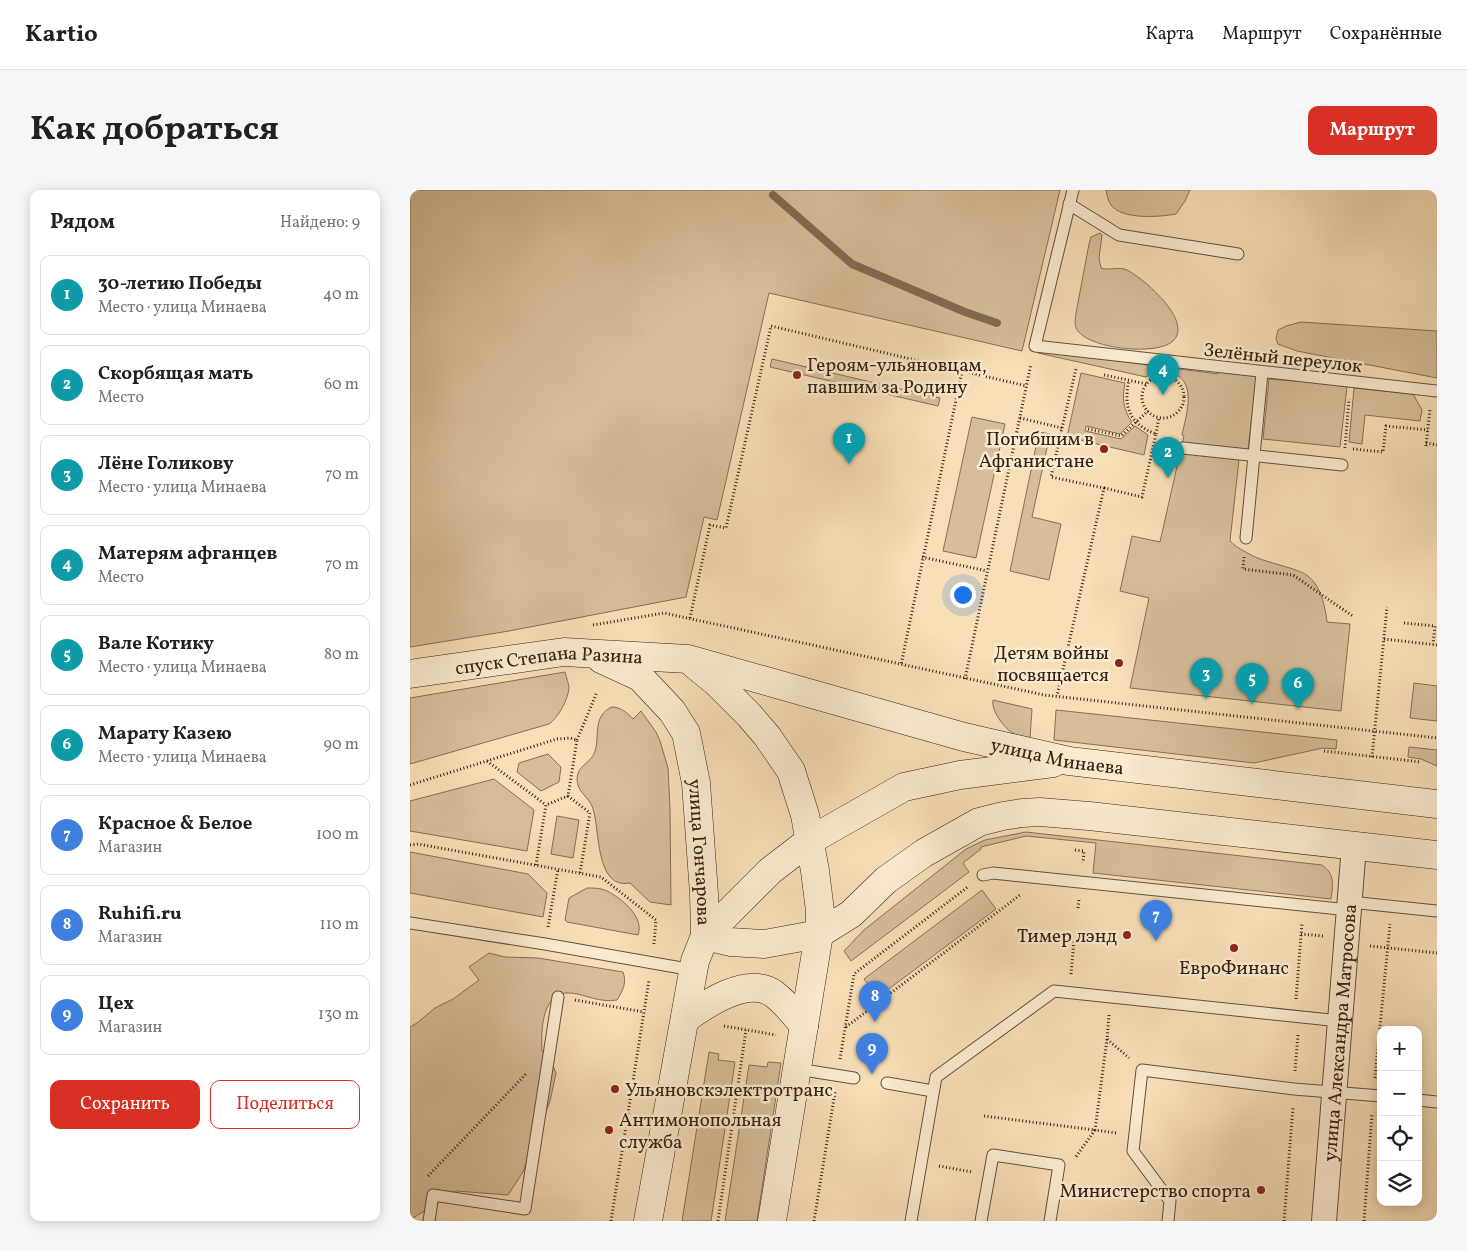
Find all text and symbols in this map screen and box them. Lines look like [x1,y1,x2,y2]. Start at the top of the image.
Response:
text: Kartio [25,18,98,52]
text: Карта [1145,22,1194,47]
text: Маршрут [1222,22,1302,47]
text: Сохранённые [1330,22,1442,47]
text: Как добраться [30,106,279,154]
button: Маршрут [1308,106,1437,155]
text: Рядом [50,208,115,237]
text: Найдено: 9 [280,212,360,234]
text: 30-летию Победы [98,271,262,297]
text: 1 [64,284,70,306]
text: 40 m [323,284,359,306]
text: Место · улица Минаева [98,297,267,319]
street label: Зелёный переулок [1202,338,1364,380]
place label: Героям-ульяновцам, павшим за Родину [807,353,987,401]
pin: 4 [1147,354,1179,395]
text: Скорбящая мать [98,361,253,387]
marker: Героям-ульяновцам, павшим за Родину [791,369,803,381]
text: 2 [63,374,71,396]
text: 60 m [324,374,359,396]
text: Место [98,387,144,409]
pin: 1 [833,423,865,464]
place label: Погибшим в Афганистане [979,427,1094,475]
pin: 2 [1152,437,1184,478]
marker: Погибшим в Афганистане [1098,443,1110,455]
text: Лёне Голикову [98,451,234,477]
text: 3 [63,464,71,486]
text: 70 m [325,464,359,486]
text: Место · улица Минаева [98,477,267,499]
text: Матерям афганцев [98,541,277,567]
text: 4 [62,554,72,576]
text: 70 m [325,554,359,576]
text: Место [98,567,144,589]
your location [950,582,976,608]
text: Вале Котику [98,631,214,657]
street label: спуск Степана Разина [453,641,643,682]
place label: Детям войны посвящается [994,641,1109,689]
text: 5 [63,644,71,666]
text: 80 m [324,644,359,666]
text: Место · улица Минаева [98,657,267,679]
marker: Детям войны посвящается [1113,657,1125,669]
pin: 3 [1190,658,1222,699]
pin: 5 [1236,663,1268,704]
pin: 6 [1282,668,1314,709]
text: Марату Казею [98,721,232,747]
street label: улица Минаева [988,732,1125,782]
text: 6 [63,734,71,756]
text: 90 m [323,734,359,756]
text: Место · улица Минаева [98,747,267,769]
street label: улица Гончарова [681,778,716,926]
text: Красное & Белое [98,811,252,837]
text: 7 [63,824,71,846]
text: 100 m [316,824,359,846]
text: Магазин [98,837,162,859]
pin: 7 [1140,900,1172,941]
text: Ruhifi.ru [98,901,182,927]
street label: улица Александра Матросова [1318,903,1364,1163]
text: 8 [63,914,71,936]
text: 110 m [320,914,359,936]
place label: Тимер лэнд [1017,924,1117,950]
text: Магазин [98,927,162,949]
marker: Тимер лэнд [1121,929,1133,941]
marker: ЕвроФинанс [1228,942,1240,954]
place label: ЕвроФинанс [1179,956,1289,982]
pin: 8 [859,981,891,1022]
text: Цех [98,991,134,1017]
text: 9 [63,1004,71,1026]
text: 130 m [318,1004,359,1026]
text: Магазин [98,1017,162,1039]
map controls [1377,1026,1422,1206]
button: + [1377,1026,1422,1071]
pin: 9 [856,1033,888,1074]
button: − [1377,1071,1422,1116]
place label: Ульяновскэлектротранс [625,1078,833,1104]
button: Сохранить [50,1080,200,1129]
button: Поделиться [210,1080,360,1129]
marker: Ульяновскэлектротранс [609,1083,621,1095]
place label: Антимонопольная служба [619,1108,782,1156]
button: locate [1377,1116,1422,1161]
marker: Антимонопольная служба [603,1124,615,1136]
button: layers [1377,1161,1422,1206]
place label: Министерство спорта [1060,1179,1251,1205]
marker: Министерство спорта [1255,1184,1267,1196]

